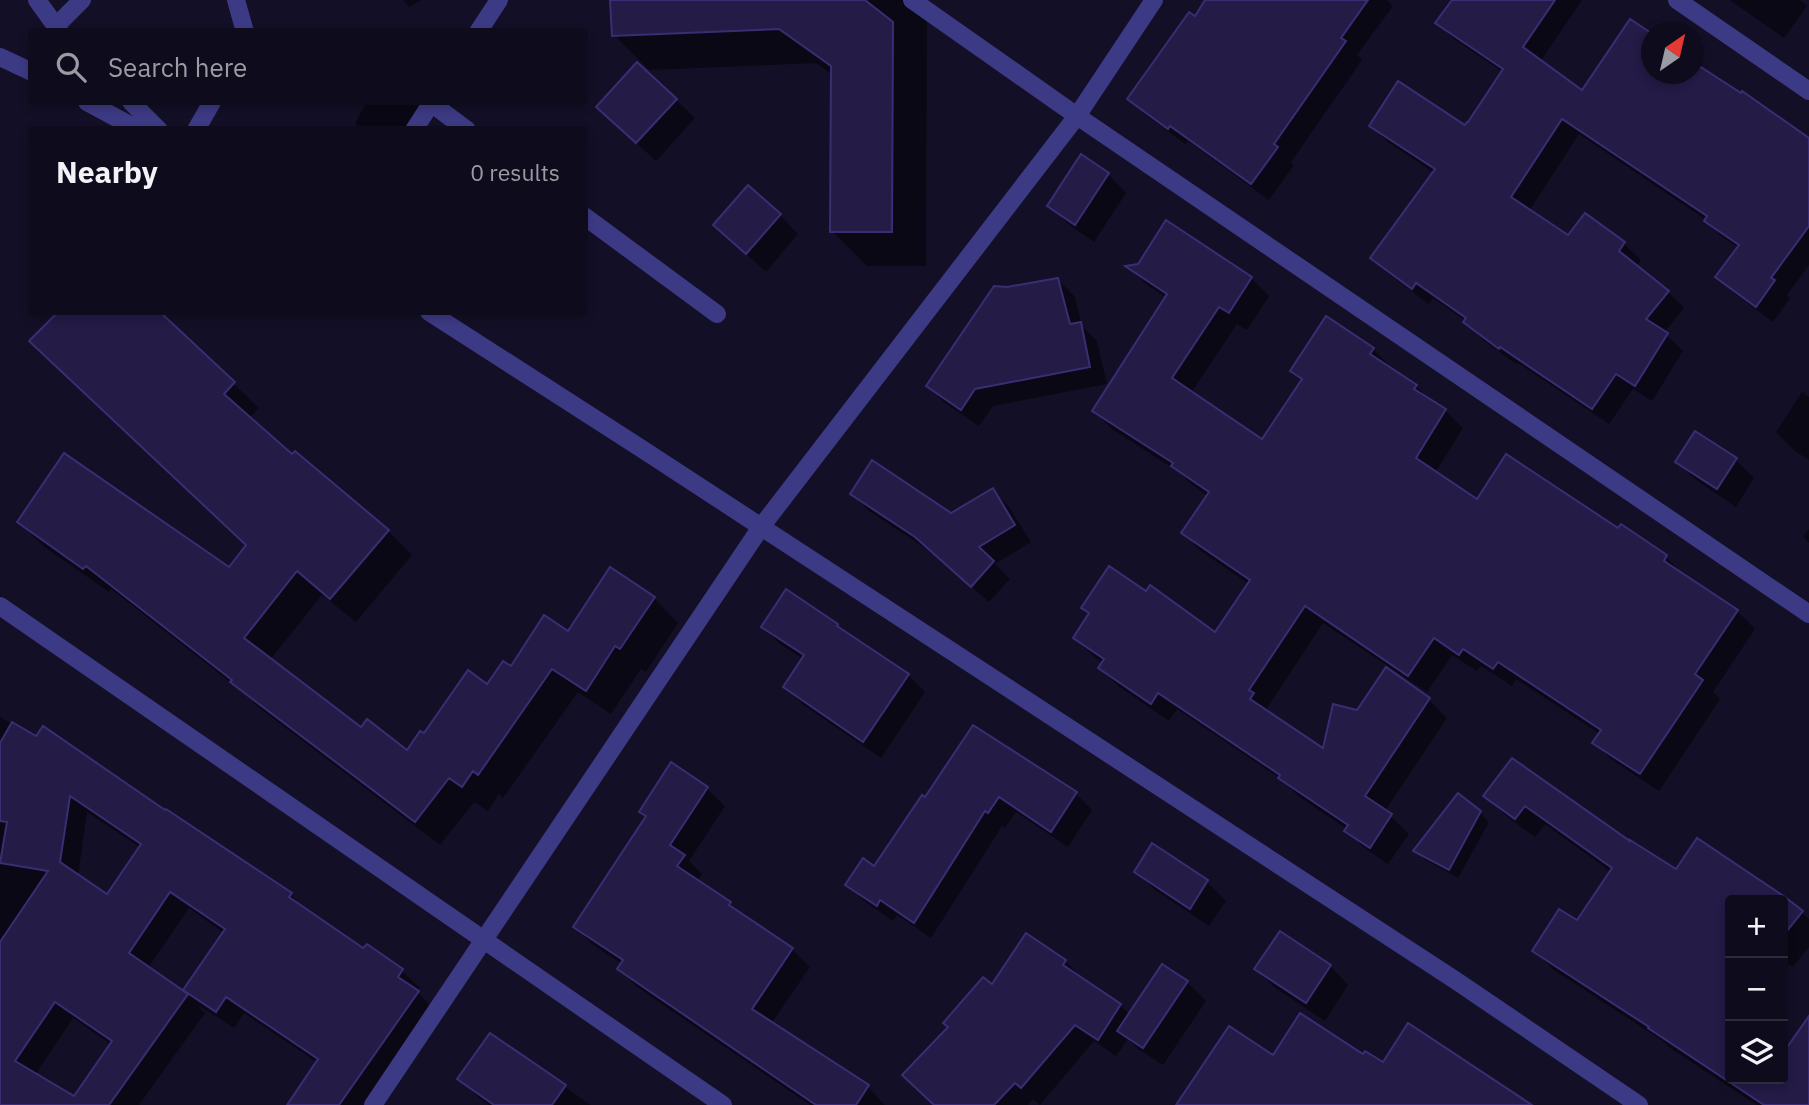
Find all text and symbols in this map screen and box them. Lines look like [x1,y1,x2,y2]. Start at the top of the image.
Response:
north arrow [1641,21,1704,84]
search box [28,28,588,105]
icon: search [52,48,90,86]
text: Search here [108,50,247,84]
text: Nearby [56,152,158,191]
text: 0 results [470,157,560,187]
map controls [1725,895,1788,1084]
button: + [1725,895,1788,958]
button: − [1725,958,1788,1021]
button: layers [1725,1021,1788,1084]

